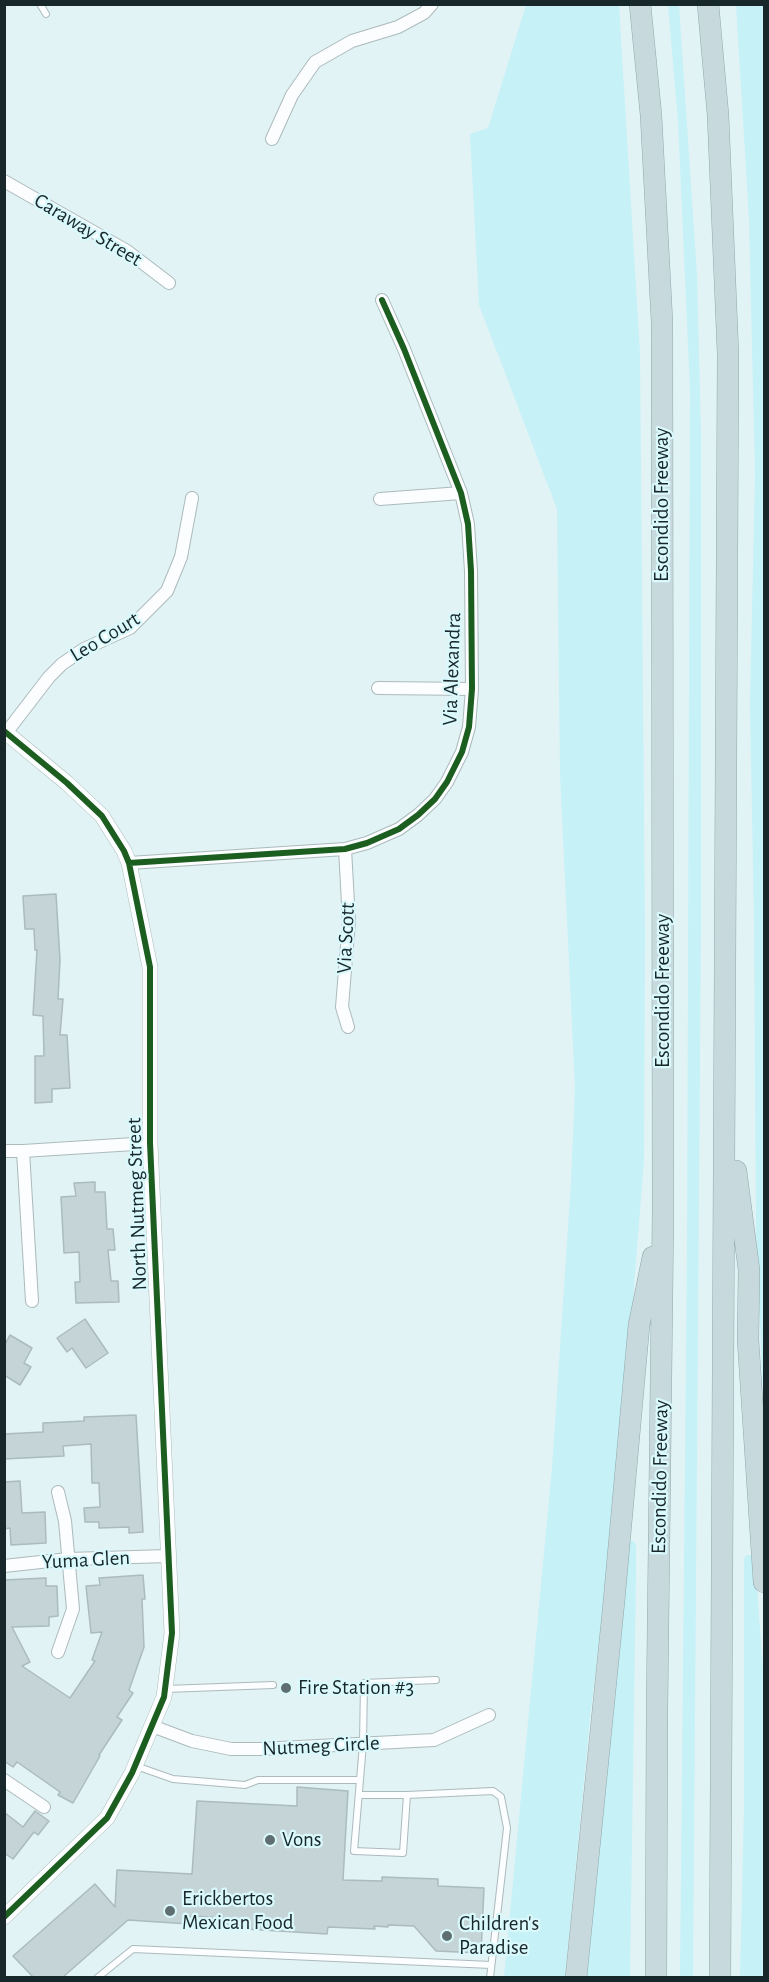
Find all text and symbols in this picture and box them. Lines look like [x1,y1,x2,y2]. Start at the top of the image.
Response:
street label: Caraway Street [29,188,147,272]
street label: Escondido Freeway [649,428,675,582]
street label: Leo Court [66,606,144,668]
street label: Via Alexandra [437,612,467,726]
street label: Via Scott [332,902,360,974]
street label: Escondido Freeway [650,914,676,1068]
street label: North Nutmeg Street [121,1117,153,1291]
street label: Escondido Freeway [646,1400,674,1554]
street label: Yuma Glen [41,1545,131,1575]
place label: Fire Station #3 [298,1675,414,1701]
marker: Fire Station #3 [279,1681,293,1695]
street label: Nutmeg Circle [262,1730,380,1762]
place label: Vons [282,1827,322,1853]
marker: Vons [263,1833,277,1847]
place label: Erickbertos Mexican Food [182,1886,294,1936]
marker: Erickbertos Mexican Food [163,1904,177,1918]
place label: Children's Paradise [459,1911,539,1961]
marker: Children's Paradise [440,1929,454,1943]

